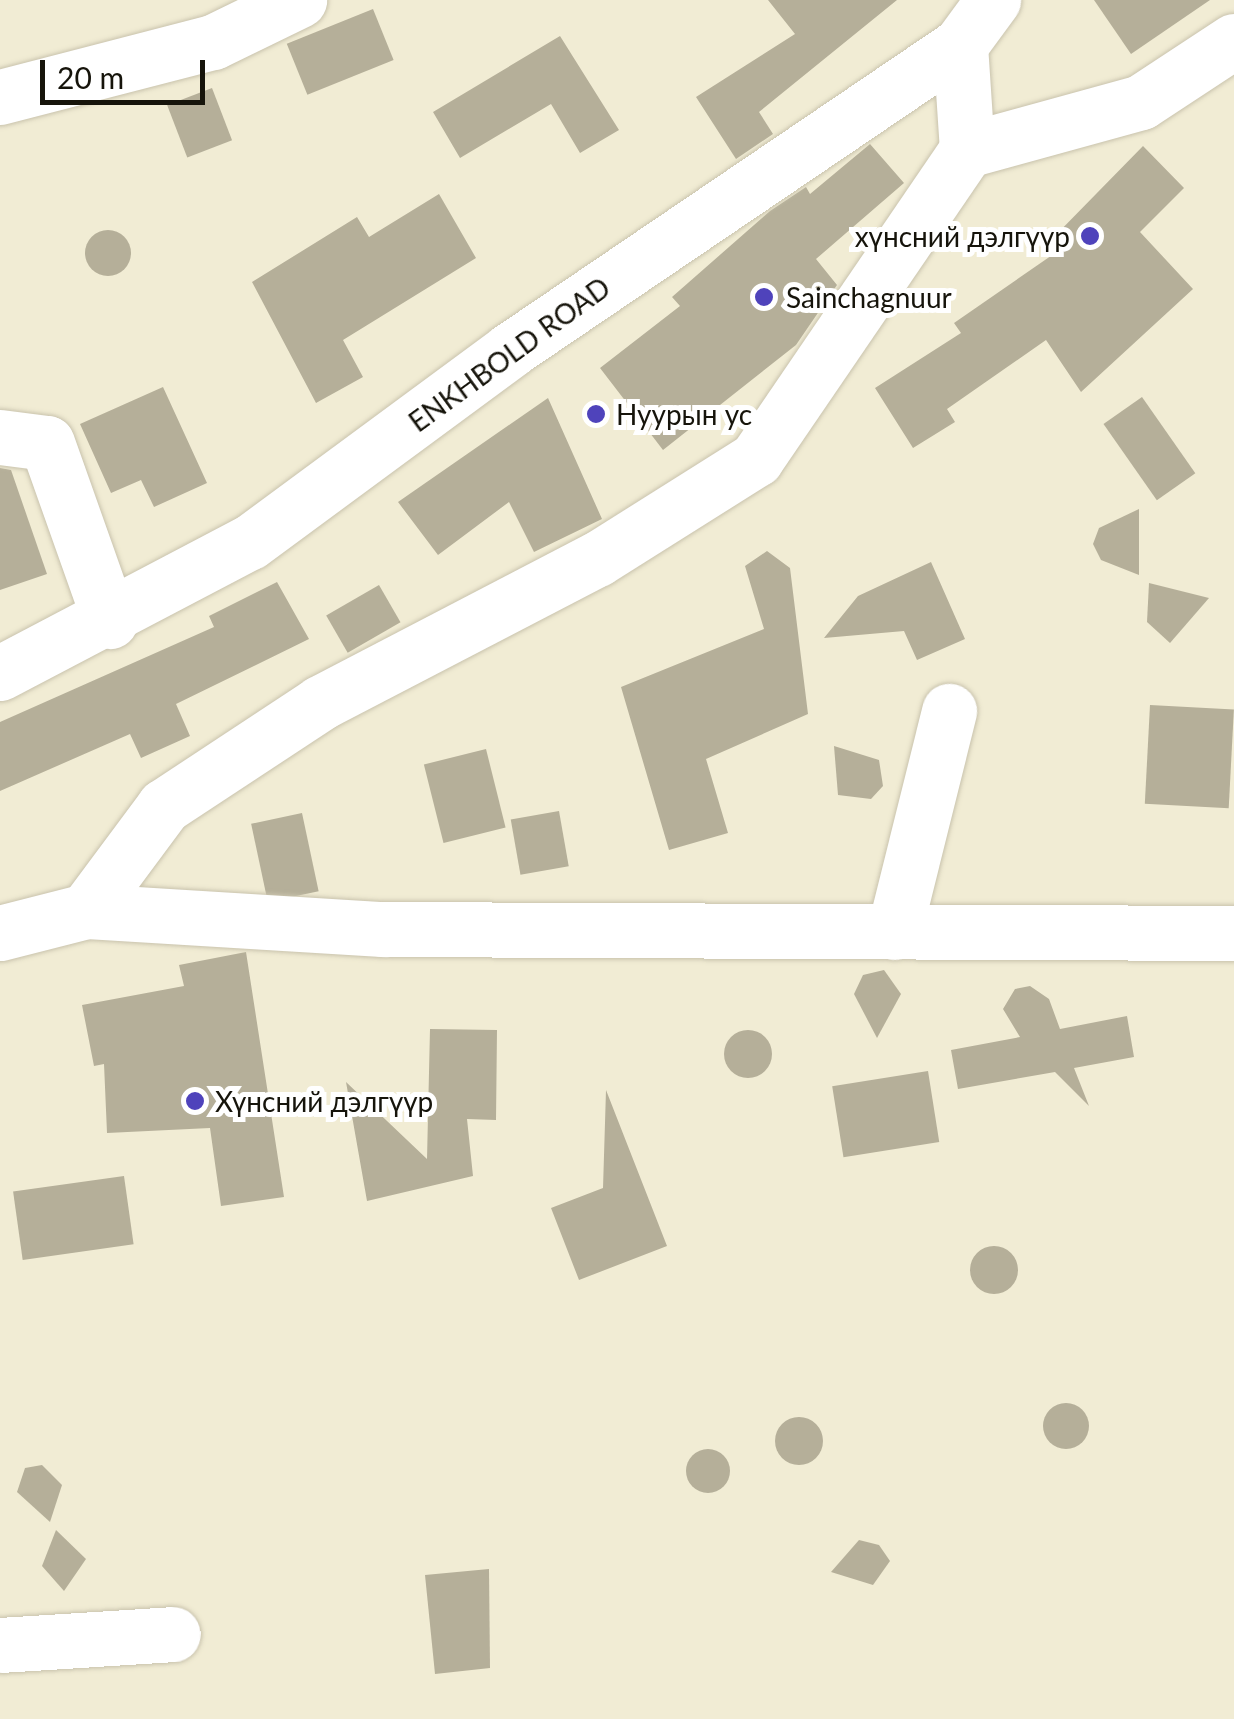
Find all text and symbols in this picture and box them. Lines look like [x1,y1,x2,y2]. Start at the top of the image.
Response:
scale bar [45,40,210,102]
text: 20 m [57,59,124,95]
place label: хүнсний дэлгүүр [855,219,1070,253]
marker: хүнсний дэлгүүр [1079,225,1101,247]
street label: ENKHBOLD ROAD [402,270,616,438]
place label: Sainchagnuur [786,280,952,314]
marker: Sainchagnuur [751,284,777,310]
place label: Нуурын ус [616,397,752,431]
marker: Нуурын ус [585,403,607,425]
place label: Хүнсний дэлгүүр [215,1084,433,1118]
marker: Хүнсний дэлгүүр [184,1090,206,1112]

